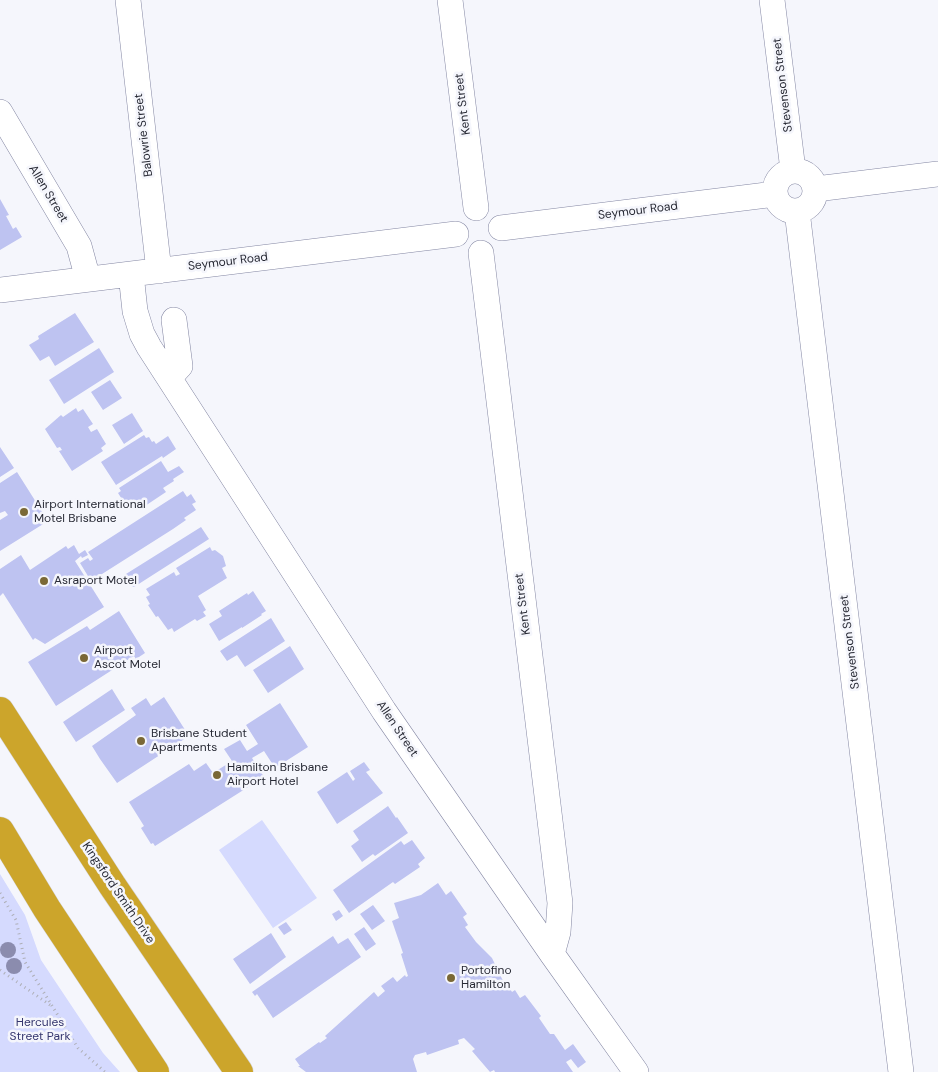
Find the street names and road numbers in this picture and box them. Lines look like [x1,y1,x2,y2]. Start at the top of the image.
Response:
street label: Stevenson Street [770,37,796,133]
street label: Kent Street [452,72,474,136]
street label: Balowrie Street [132,93,156,177]
street label: Allen Street [25,163,71,225]
street label: Seymour Road [597,199,679,223]
street label: Seymour Road [187,250,269,274]
street label: Kent Street [512,572,534,636]
street label: Stevenson Street [837,594,863,690]
street label: Allen Street [373,698,421,760]
street label: Kingsford Smith Drive [79,840,157,946]

